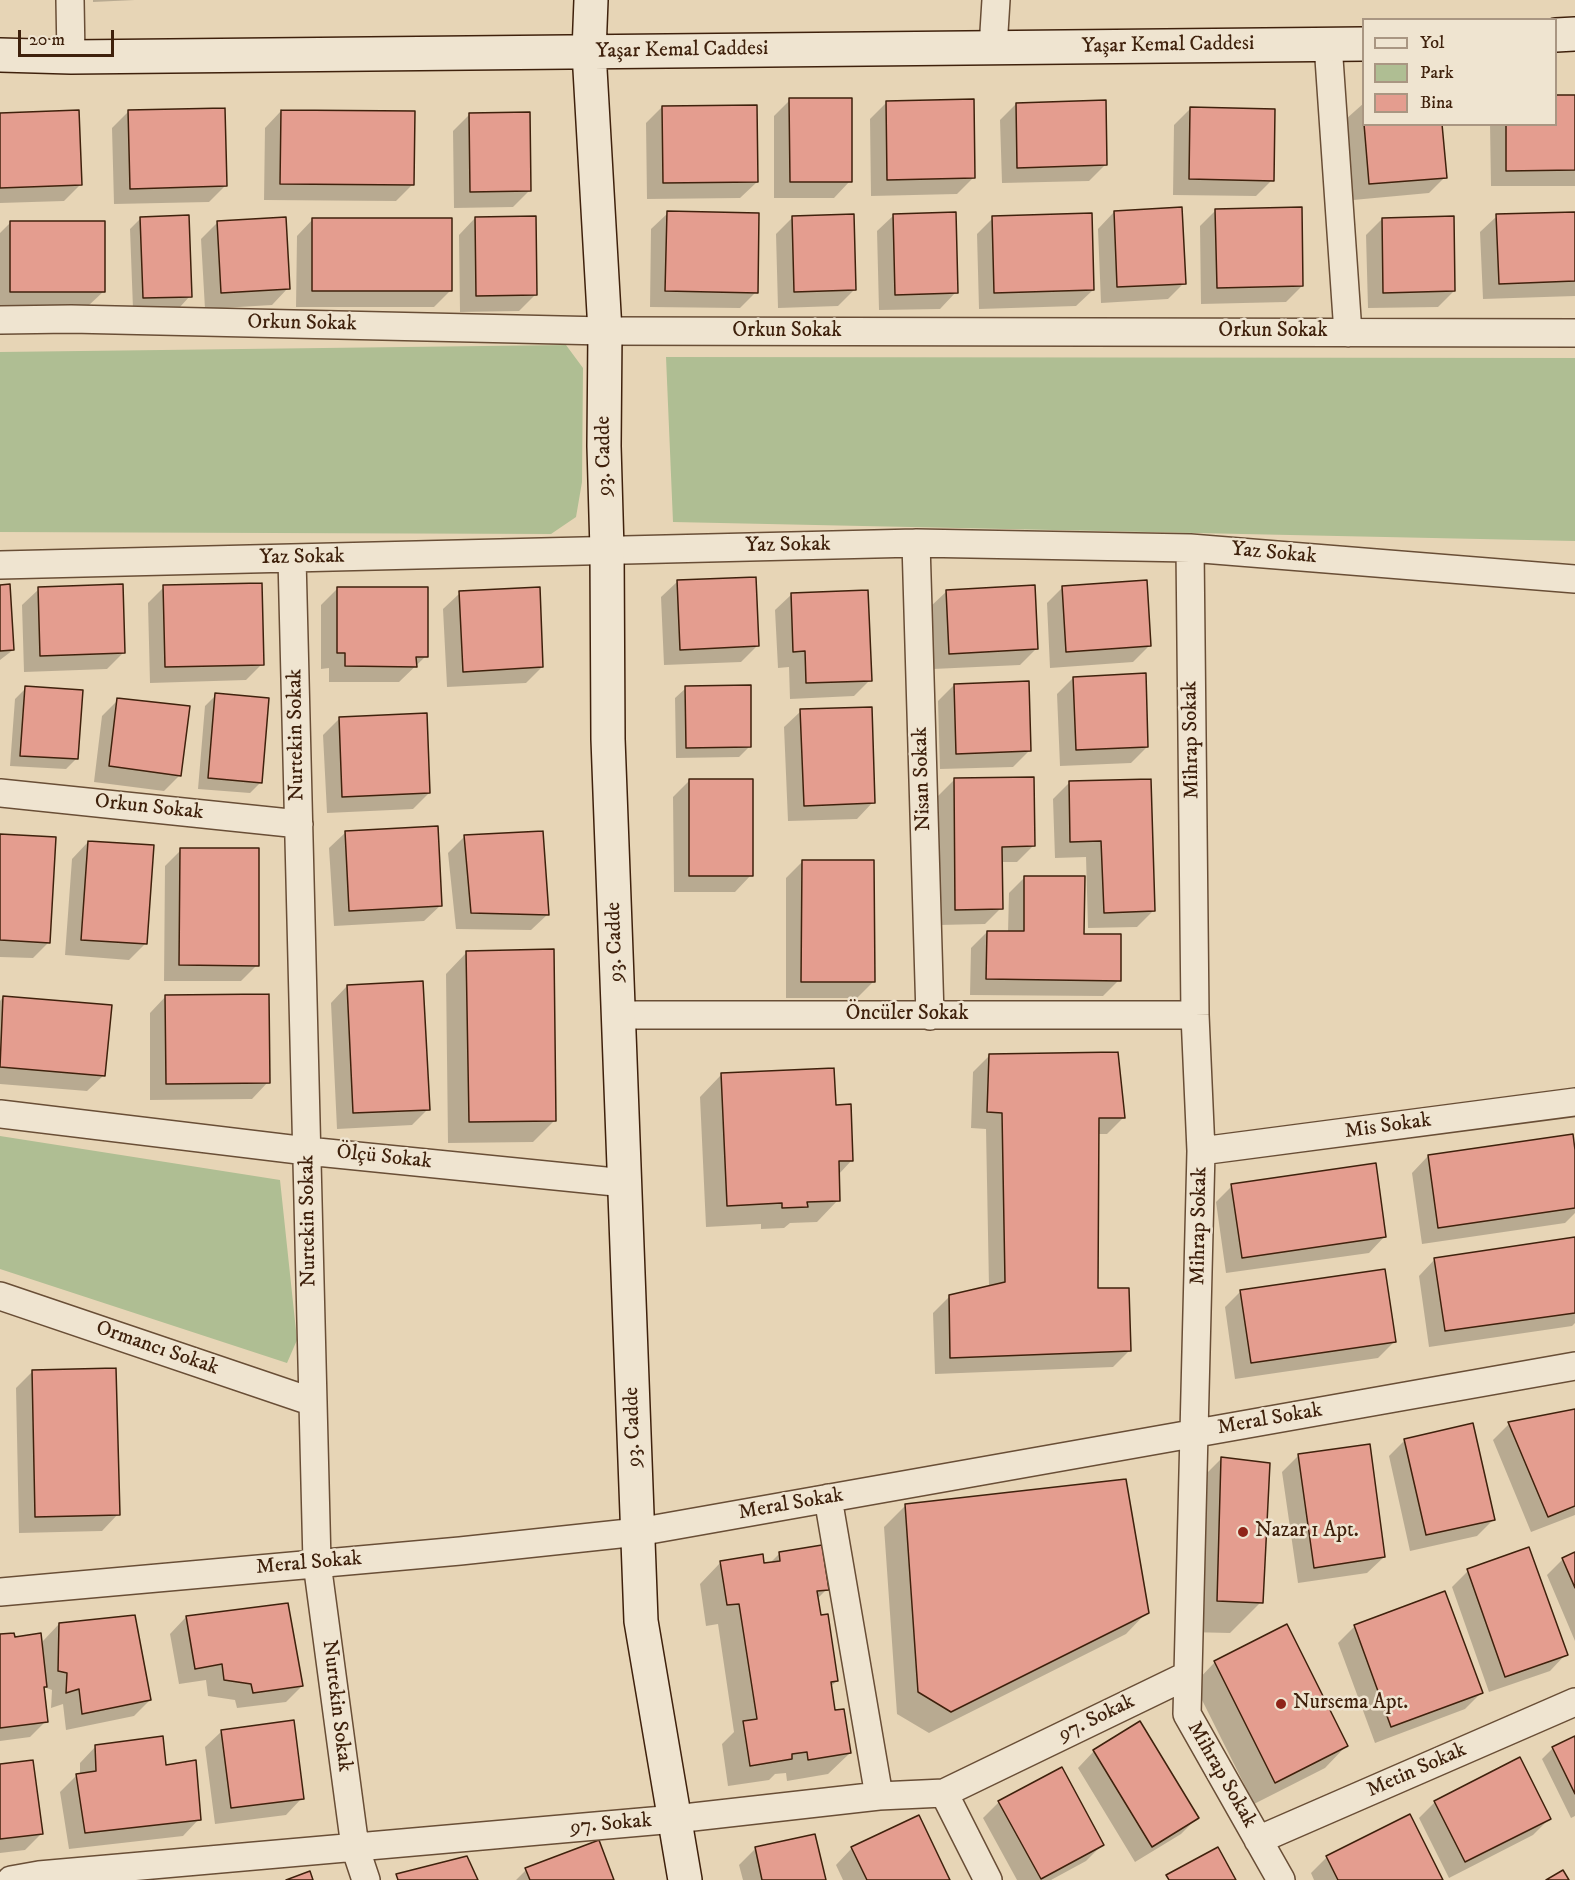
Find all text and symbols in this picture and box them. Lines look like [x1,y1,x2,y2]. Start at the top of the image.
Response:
scale bar [21,18,117,56]
legend [1362,18,1557,126]
text: 20 m [29,29,65,51]
street label: Yaşar Kemal Caddesi [1081,32,1255,60]
text: Yol [1420,32,1444,54]
street label: Yaşar Kemal Caddesi [595,37,769,65]
text: Park [1420,62,1454,84]
text: Bina [1420,92,1453,114]
street label: Orkun Sokak [247,310,357,338]
street label: Orkun Sokak [732,319,842,345]
street label: Orkun Sokak [1218,319,1328,345]
street label: 93. Cadde [592,416,618,496]
street label: Yaz Sokak [745,533,831,559]
street label: Yaz Sokak [1230,538,1318,570]
street label: Yaz Sokak [259,545,345,571]
street label: Nurtekin Sokak [283,669,311,801]
street label: Mihrap Sokak [1178,681,1206,799]
street label: Nisan Sokak [909,726,937,832]
street label: Orkun Sokak [93,790,205,826]
street label: 93. Cadde [602,901,630,983]
street label: Öncüler Sokak [845,1002,969,1028]
street label: Mis Sokak [1343,1108,1433,1146]
street label: Ölçü Sokak [335,1140,433,1176]
street label: Nurtekin Sokak [295,1155,323,1287]
street label: Mihrap Sokak [1186,1167,1214,1285]
street label: Ormancı Sokak [92,1316,222,1382]
street label: 93. Cadde [620,1386,648,1468]
street label: Meral Sokak [1216,1398,1324,1442]
street label: Meral Sokak [737,1483,845,1527]
place label: Nazar 1 Apt. [1255,1519,1359,1545]
marker: Nazar 1 Apt. [1236,1525,1250,1539]
street label: Meral Sokak [255,1547,363,1581]
street label: Nurtekin Sokak [315,1639,357,1773]
street label: 97. Sokak [1055,1690,1139,1748]
place label: Nursema Apt. [1293,1691,1408,1717]
marker: Nursema Apt. [1274,1697,1288,1711]
street label: Mihrap Sokak [1181,1717,1261,1833]
street label: Metin Sokak [1363,1738,1471,1804]
street label: 97. Sokak [569,1809,653,1841]

